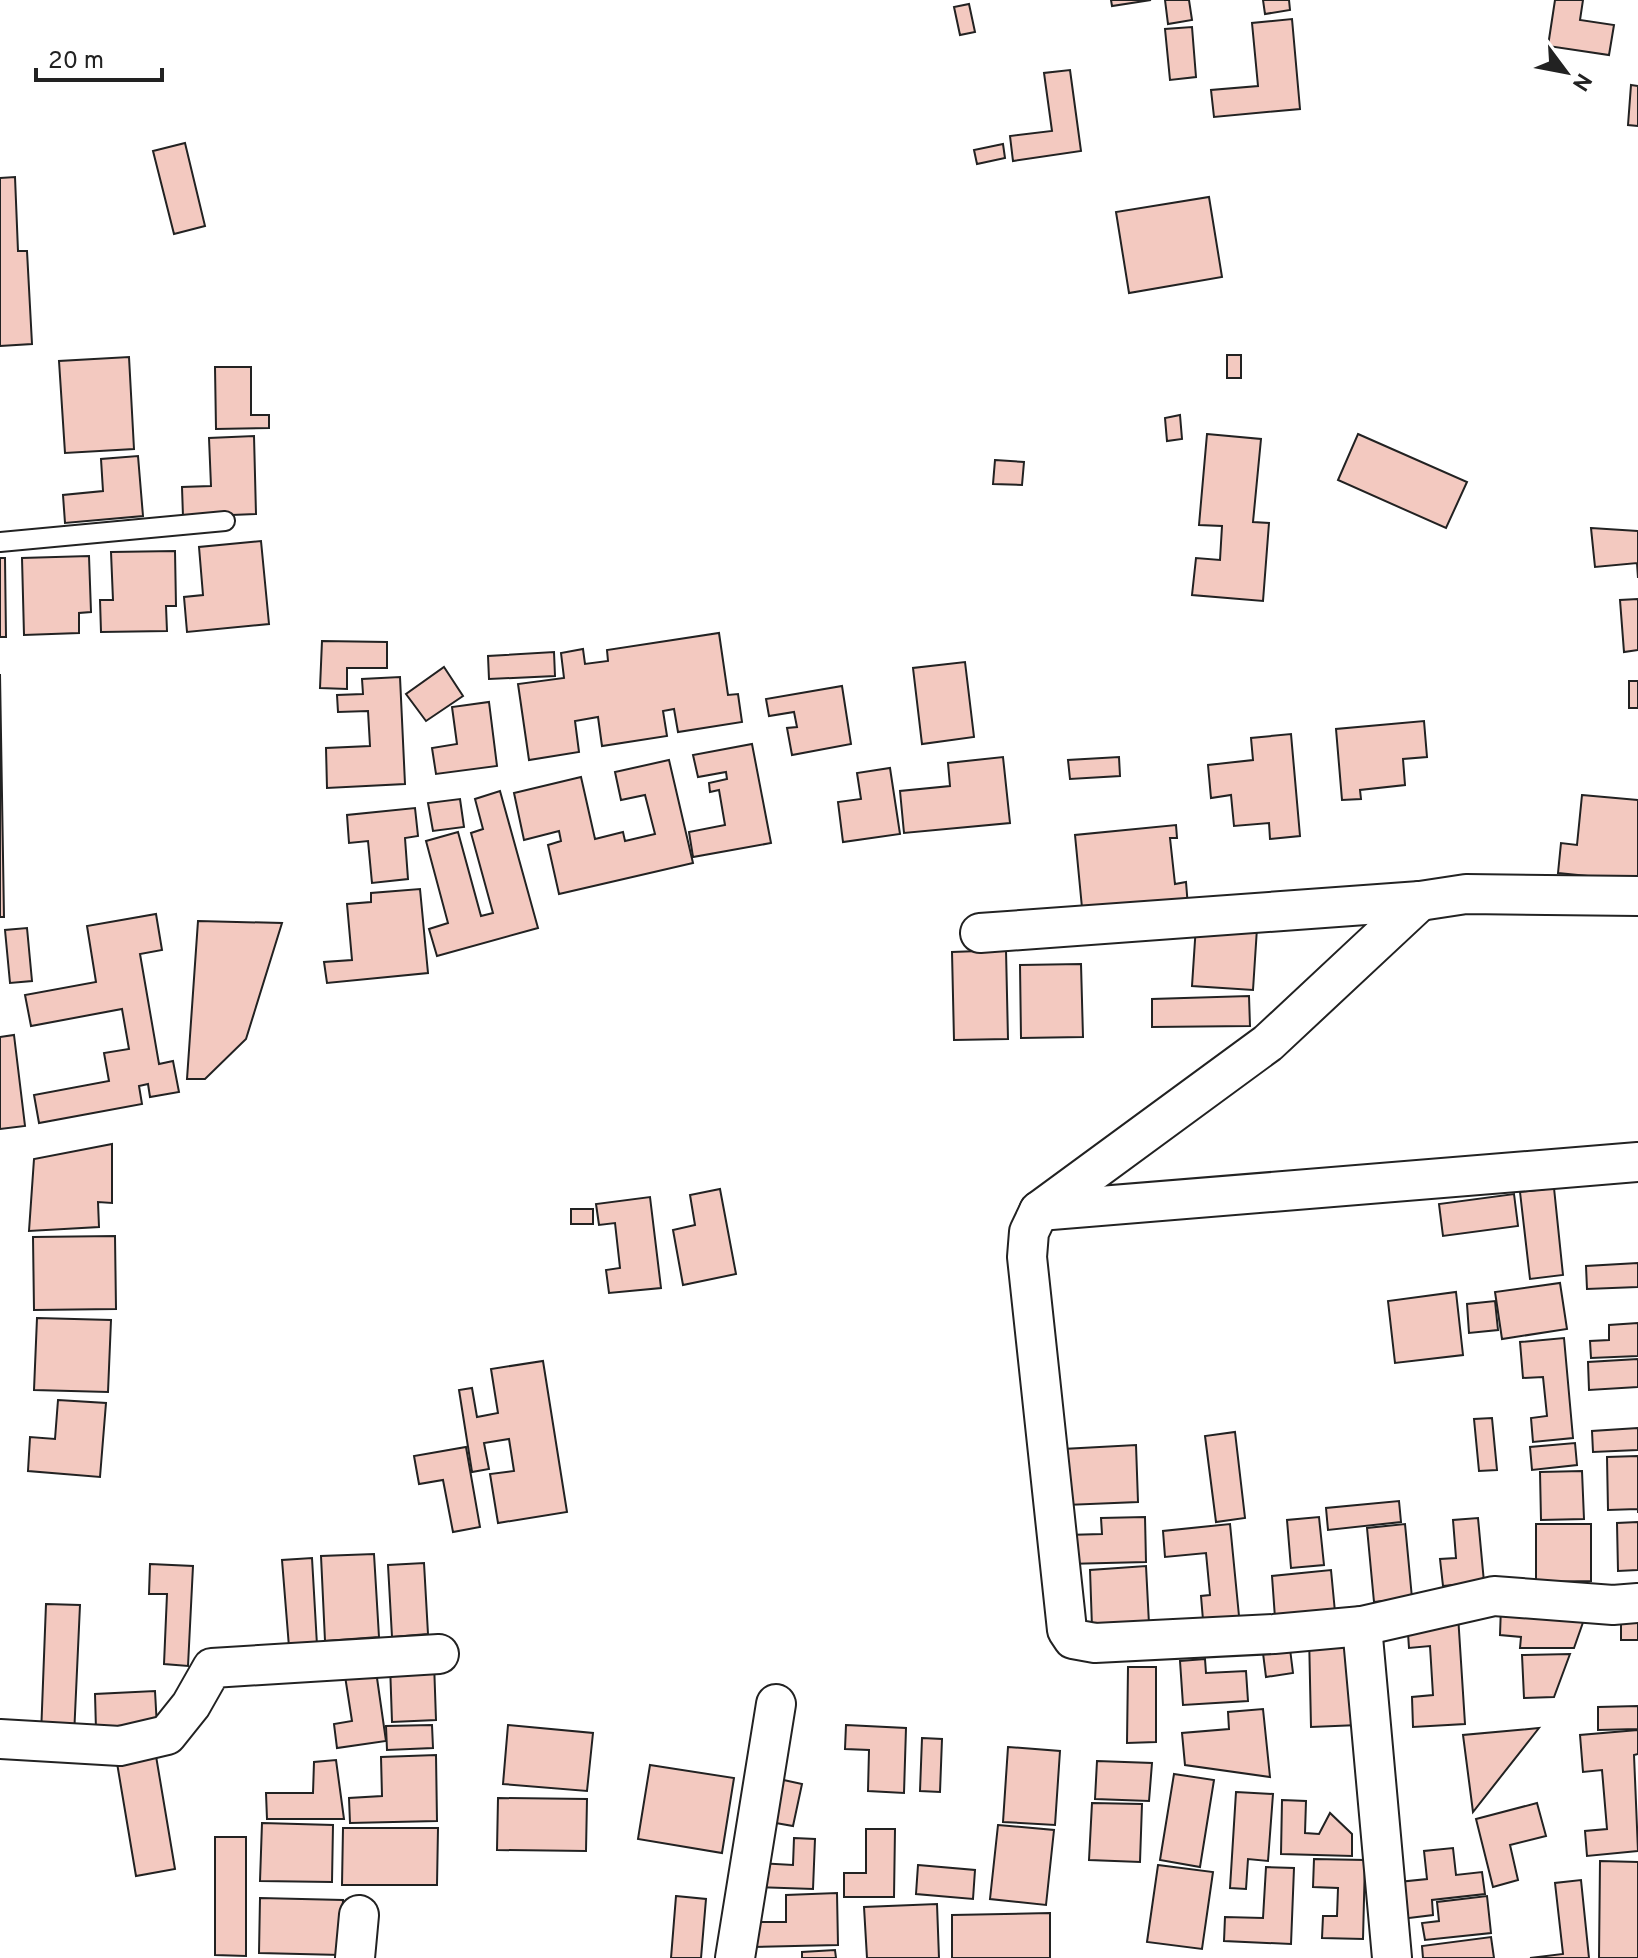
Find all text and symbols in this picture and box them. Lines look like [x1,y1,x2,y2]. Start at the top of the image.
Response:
scale bar [36,32,162,82]
north arrow [1526,32,1606,112]
text: 20 m [48,47,104,77]
text: N [1565,67,1596,95]

